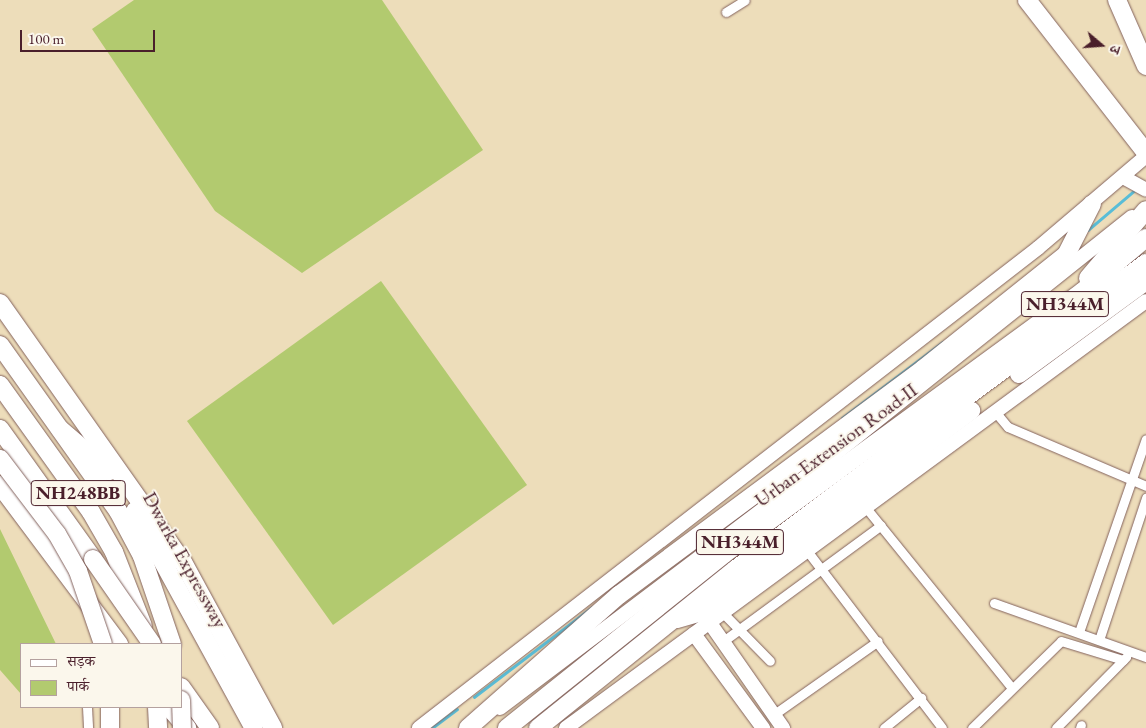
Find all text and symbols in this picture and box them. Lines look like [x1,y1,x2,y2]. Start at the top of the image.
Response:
scale bar [22,20,158,52]
north arrow [1076,20,1126,70]
text: 100 m [28,29,64,48]
text: उ [1106,43,1125,56]
road number: NH344M [1020,288,1110,320]
street label: Urban Extension Road-II [750,378,922,512]
road number: NH248BB [30,476,126,509]
street label: Dwarka Expressway [138,488,232,632]
road number: NH344M [695,526,785,558]
legend [20,643,182,708]
text: सड़क [67,651,95,670]
text: पार्क [67,676,89,695]

